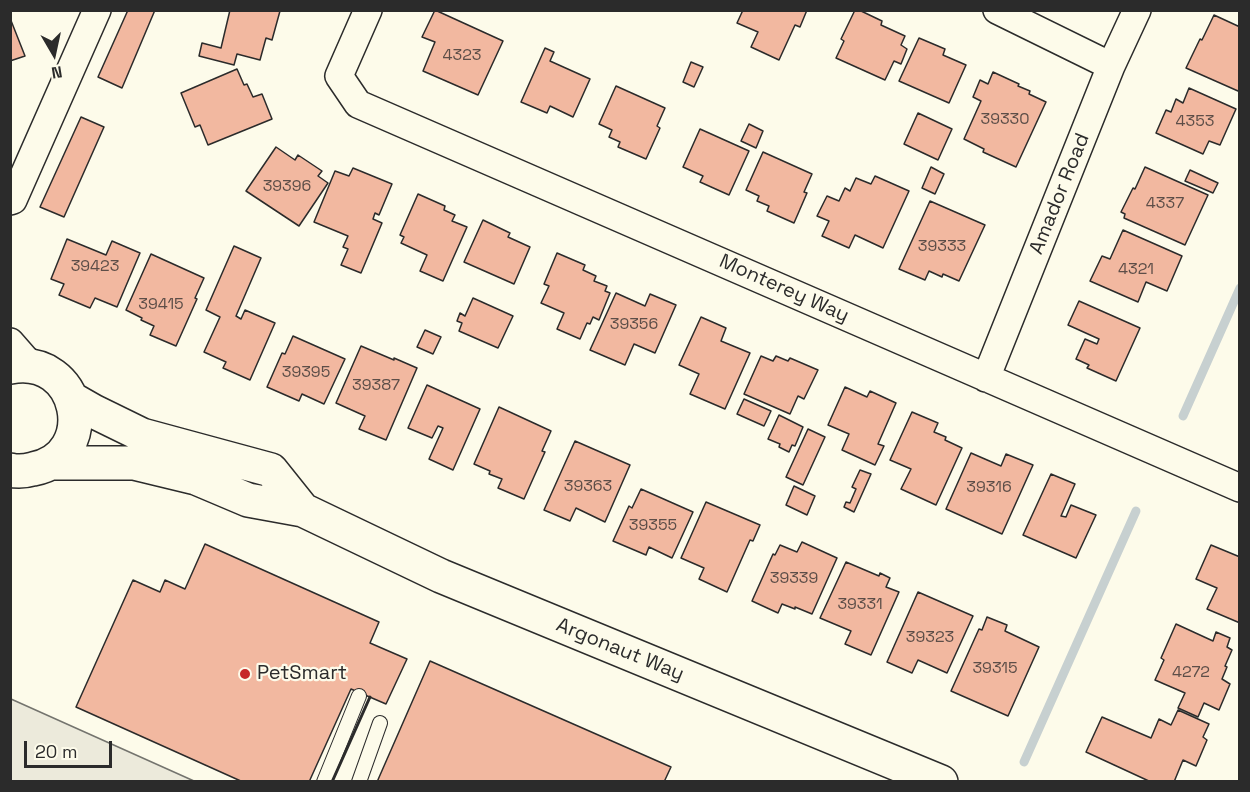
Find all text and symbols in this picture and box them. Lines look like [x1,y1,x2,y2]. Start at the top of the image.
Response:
north arrow [24,24,84,84]
house number: 4323 [443,46,481,66]
text: N [50,61,64,83]
house number: 39330 [980,110,1030,130]
house number: 4353 [1176,112,1214,132]
street label: Amador Road [1025,130,1095,258]
house number: 39396 [263,177,311,197]
house number: 4337 [1146,194,1184,214]
house number: 39333 [918,237,966,257]
street label: Monterey Way [715,250,853,328]
house number: 39423 [71,257,119,277]
house number: 4321 [1118,260,1154,280]
house number: 39415 [138,295,184,315]
house number: 39356 [610,315,658,335]
house number: 39395 [282,363,330,383]
house number: 39387 [352,376,400,396]
house number: 39363 [564,477,612,497]
house number: 39316 [966,478,1012,498]
house number: 39355 [629,516,677,536]
house number: 39339 [770,569,818,589]
house number: 39331 [837,595,883,615]
street label: Argonaut Way [553,613,687,687]
house number: 39323 [906,628,954,648]
house number: 39315 [972,659,1018,679]
place label: PetSmart [257,662,347,686]
house number: 4272 [1172,663,1210,683]
marker: PetSmart [238,667,252,681]
scale bar [27,729,116,767]
text: 20 m [35,740,78,763]

